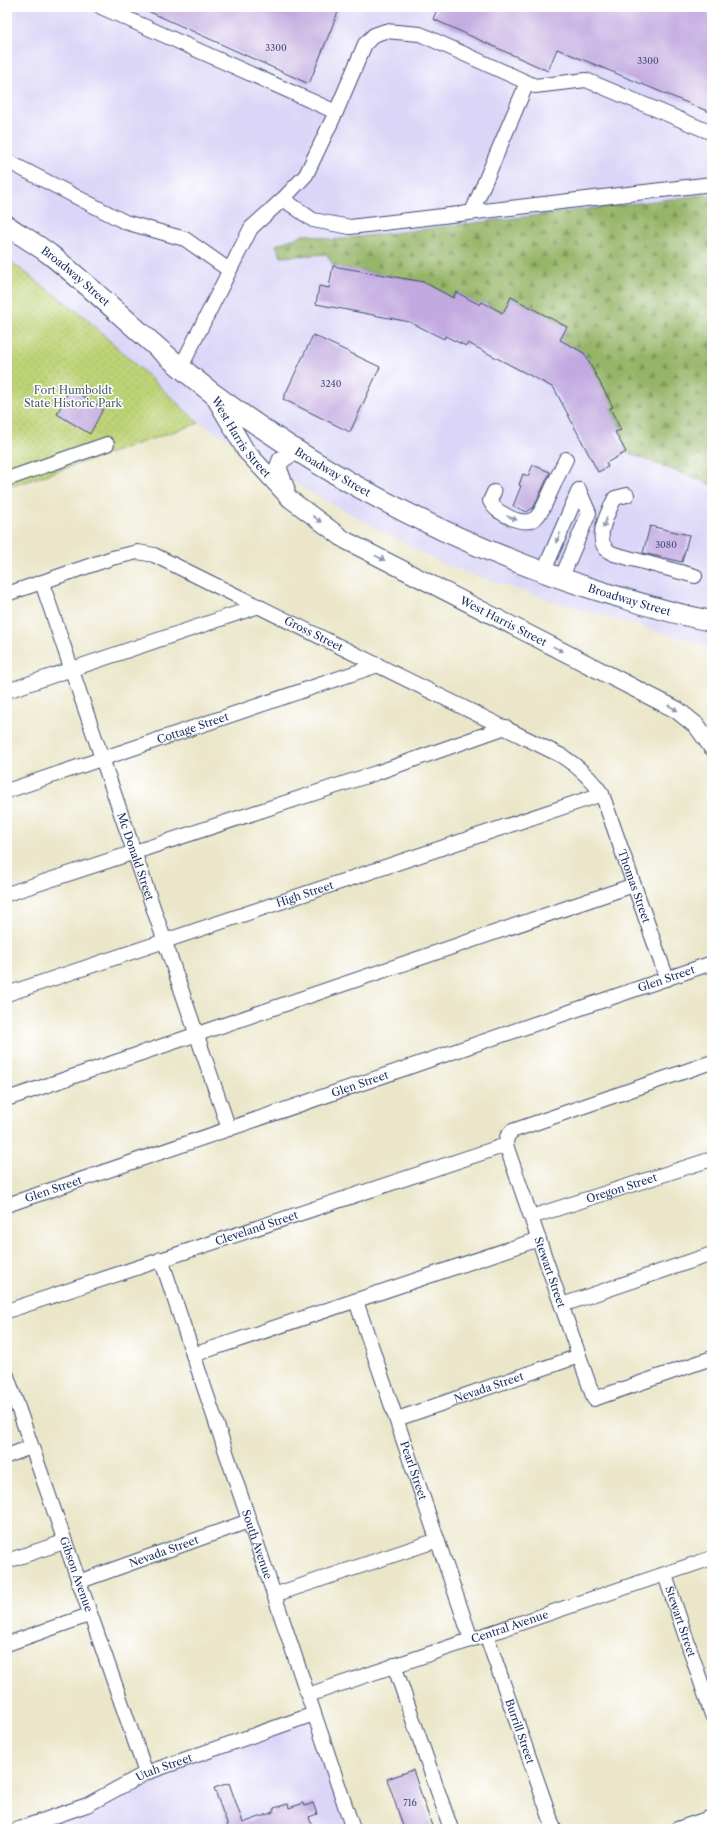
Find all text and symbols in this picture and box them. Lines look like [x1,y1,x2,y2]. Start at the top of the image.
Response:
house number: 3300 [265,42,287,53]
house number: 3300 [637,55,659,66]
street label: Broadway Street [38,243,113,309]
house number: 3240 [320,378,342,389]
park label: Fort Humboldt State Historic Park [24,383,123,410]
street label: West Harris Street [208,393,274,481]
street label: Broadway Street [292,444,373,499]
one-way arrow [312,515,323,523]
one-way arrow [507,515,518,521]
one-way arrow [601,518,607,530]
one-way arrow [555,533,561,545]
house number: 3080 [655,539,677,550]
one-way arrow [374,554,386,561]
street label: Broadway Street [586,581,672,619]
street label: West Harris Street [457,593,549,649]
street label: Gross Street [282,613,346,654]
one-way arrow [552,646,563,652]
one-way arrow [667,705,679,712]
street label: Cottage Street [155,709,230,747]
street label: Mc Donald Street [114,811,157,902]
street label: Thomas Street [615,848,654,925]
street label: High Street [274,878,335,910]
street label: Glen Street [636,962,697,995]
street label: Glen Street [329,1068,390,1100]
street label: Oregon Street [584,1170,659,1206]
street label: Glen Street [23,1173,84,1205]
street label: Cleveland Street [213,1208,300,1248]
street label: Stewart Street [531,1235,569,1309]
street label: Nevada Street [452,1369,525,1406]
street label: Pearl Street [397,1439,430,1502]
street label: South Avenue [239,1508,275,1581]
street label: Nevada Street [127,1533,200,1570]
street label: Gibson Avenue [57,1535,96,1614]
street label: Stewart Street [662,1584,699,1659]
street label: Central Avenue [469,1607,550,1646]
street label: Burrill Street [502,1697,538,1766]
street label: Utah Street [133,1750,194,1784]
house number: 716 [403,1797,417,1808]

